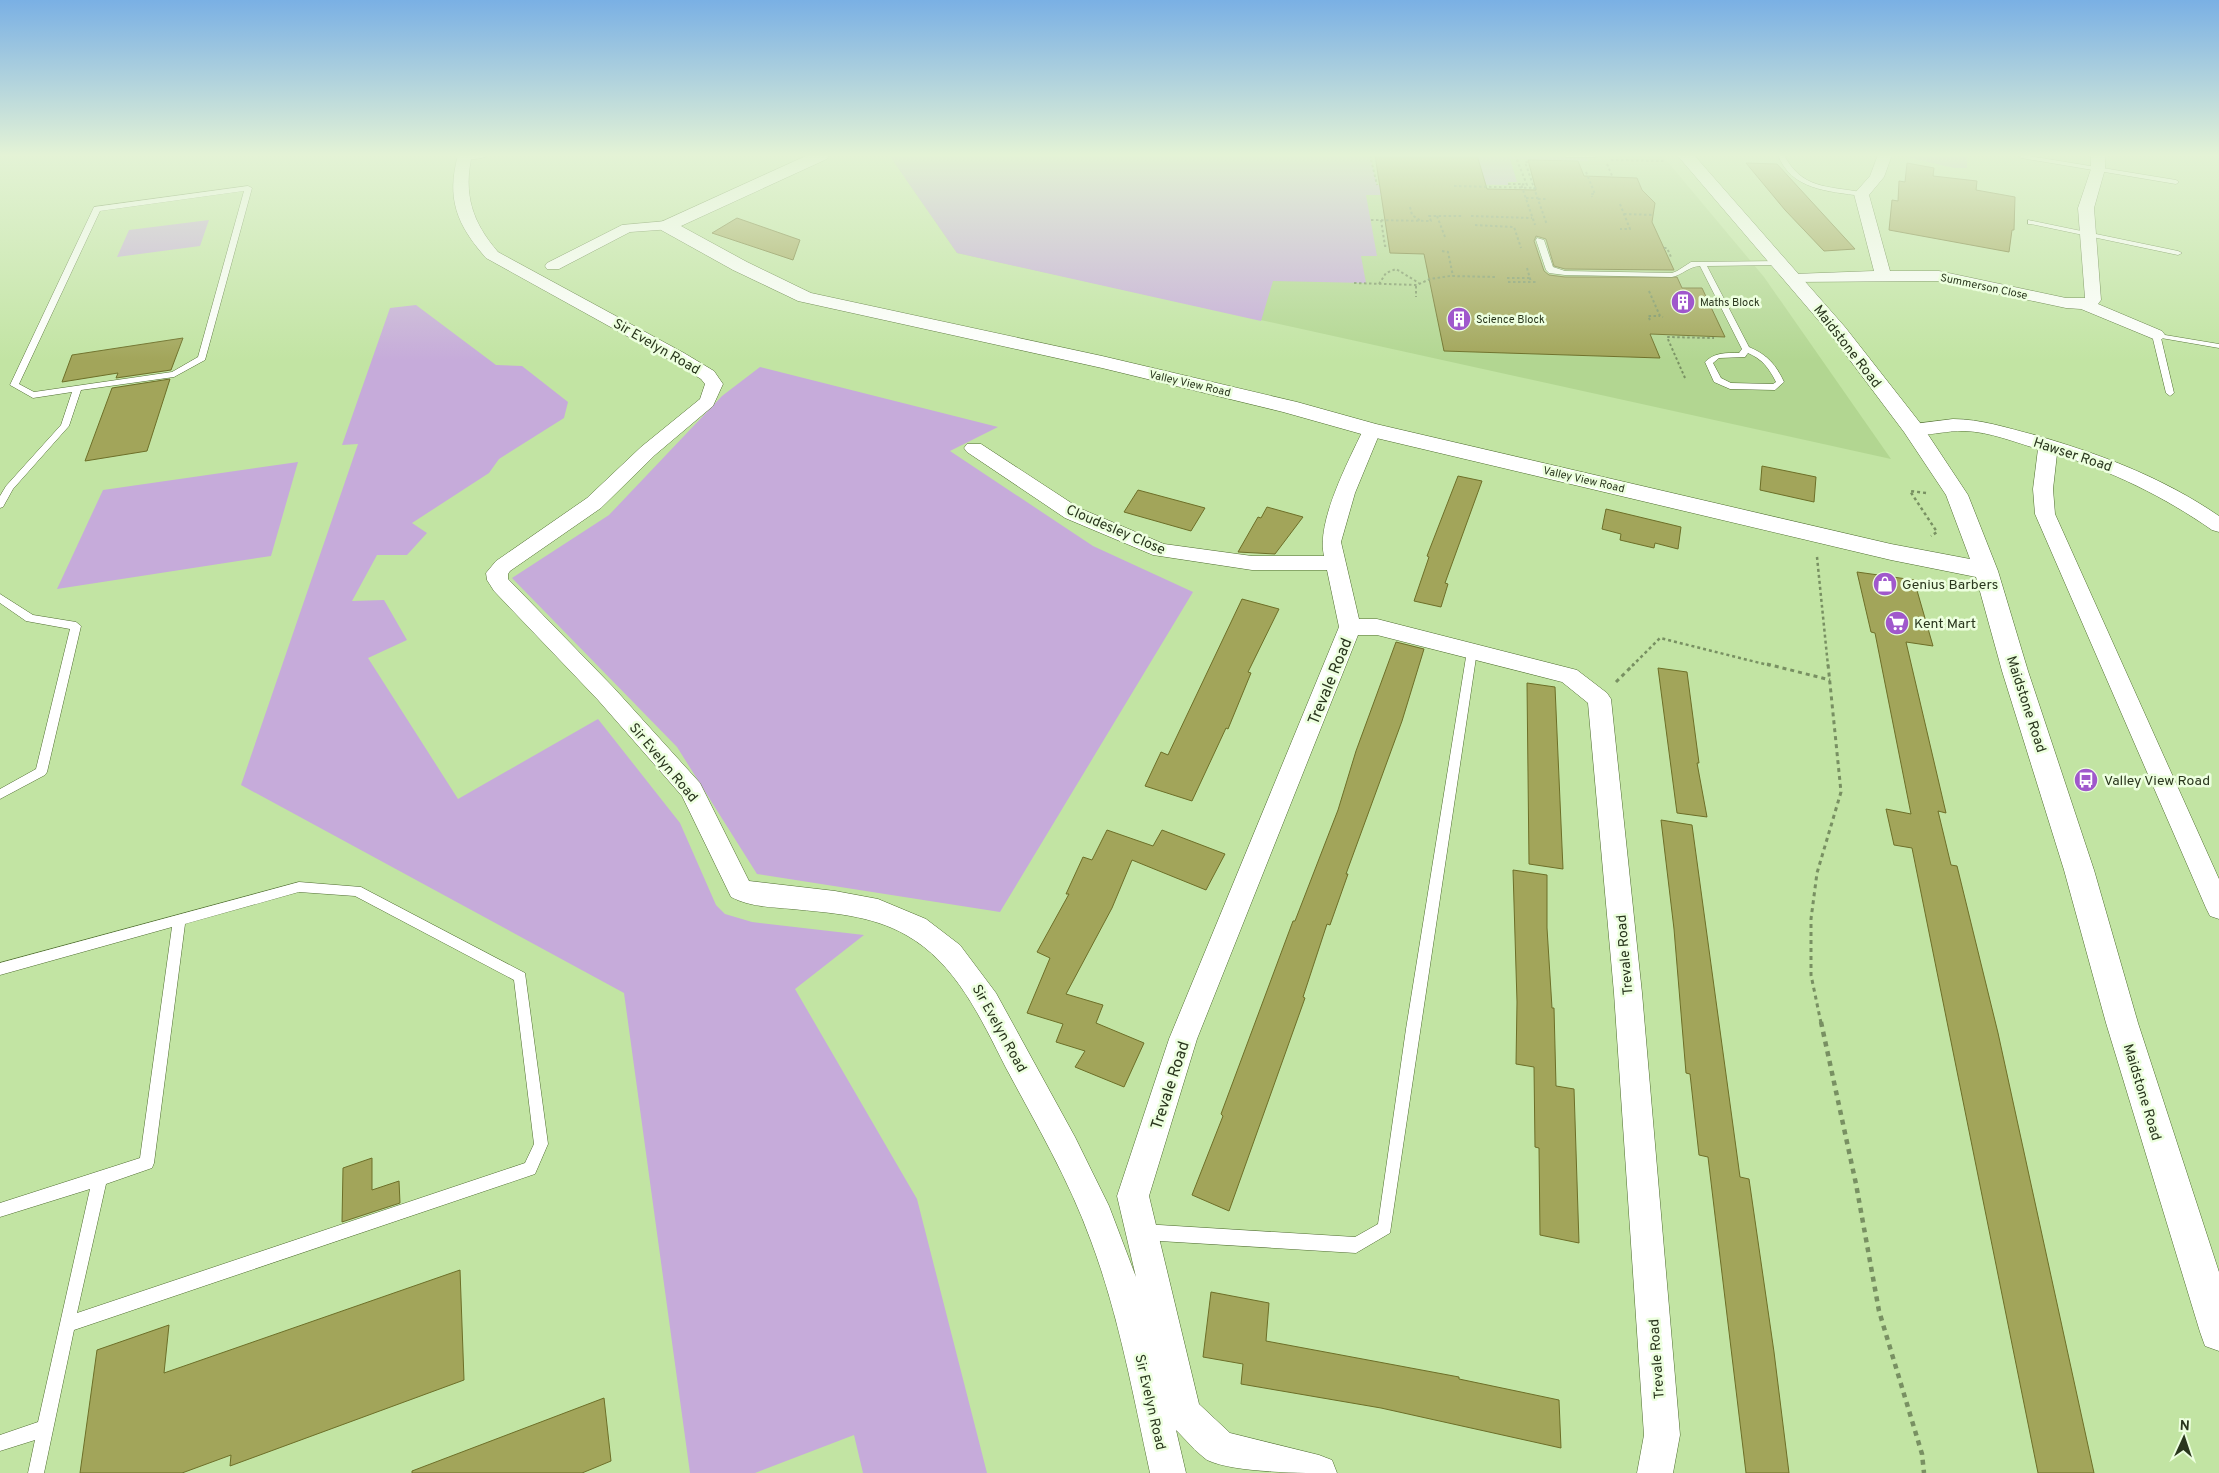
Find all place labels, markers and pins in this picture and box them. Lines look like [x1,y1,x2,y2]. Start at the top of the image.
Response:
building icon: Maths Block [1670,289,1696,315]
place label: Maths Block [1700,296,1760,310]
building icon: Science Block [1446,306,1472,332]
place label: Science Block [1476,313,1545,327]
shop icon: Genius Barbers [1872,571,1898,597]
place label: Genius Barbers [1902,577,1998,594]
supermarket icon: Kent Mart [1884,610,1910,636]
place label: Kent Mart [1914,616,1976,633]
bus stop icon: Valley View Road [2073,767,2099,793]
place label: Valley View Road [2104,773,2210,790]

